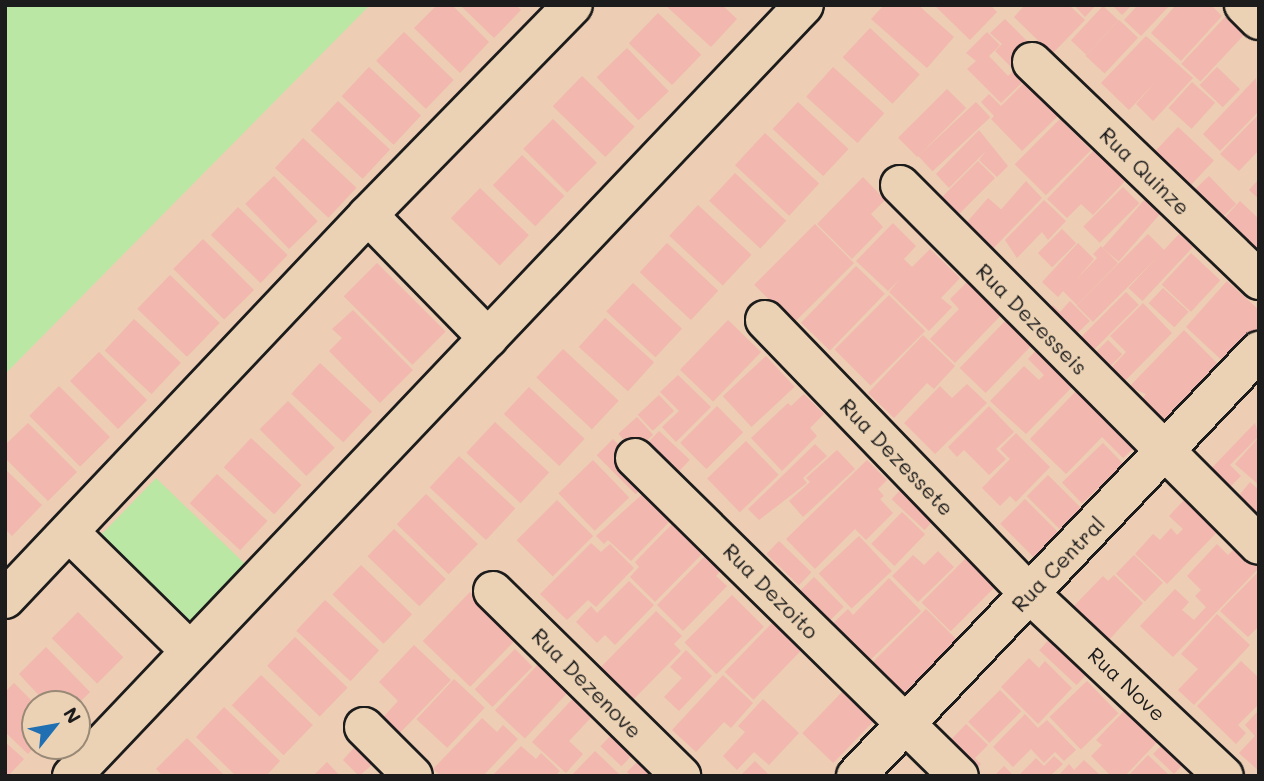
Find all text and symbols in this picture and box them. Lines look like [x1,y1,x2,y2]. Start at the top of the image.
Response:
street label: Rua Quinze [1095,122,1195,220]
street label: Rua Dezesseis [971,258,1093,380]
street label: Rua Dezessete [835,393,959,521]
street label: Rua Central [1006,511,1110,617]
street label: Rua Dezoito [718,538,824,644]
street label: Rua Dezenove [527,623,647,743]
street label: Rua Nove [1083,642,1171,726]
north arrow [21,690,91,760]
text: N [58,702,87,728]

